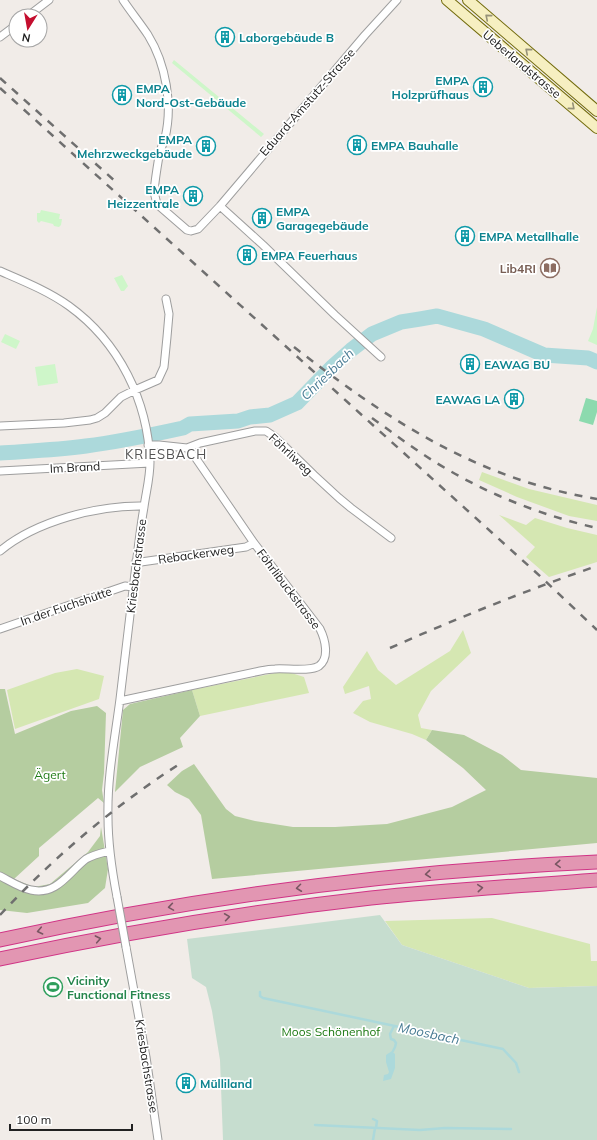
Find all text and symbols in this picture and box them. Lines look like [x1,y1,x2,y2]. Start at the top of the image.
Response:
north arrow [8,8,48,48]
one-way arrow [485,15,493,22]
building icon: Laborgebäude B [214,26,236,48]
street label: Ueberlandstrasse [480,27,564,101]
text: N [21,30,32,45]
place label: Laborgebäude B [239,30,334,45]
street label: Eduard-Amstutz-Strasse [256,45,358,159]
one-way arrow [525,48,533,55]
place label: EMPA Holzprüfhaus [392,73,469,102]
building icon: EMPA Holzprüfhaus [472,76,494,98]
place label: EMPA Nord-Ost-Gebäude [136,81,247,110]
building icon: EMPA Nord-Ost-Gebäude [111,84,133,106]
one-way arrow [568,103,575,110]
place label: EMPA Mehrzweckgebäude [77,132,192,161]
building icon: EMPA Bauhalle [346,134,368,156]
building icon: EMPA Mehrzweckgebäude [195,135,217,157]
place label: EMPA Bauhalle [371,138,459,153]
place label: EMPA Heizzentrale [107,182,179,211]
building icon: EMPA Heizzentrale [182,185,204,207]
place label: EMPA Garagegebäude [276,204,369,233]
building icon: EMPA Garagegebäude [251,207,273,229]
building icon: EMPA Metallhalle [454,225,476,247]
place label: EMPA Metallhalle [479,229,579,244]
building icon: EMPA Feuerhaus [236,244,258,266]
place label: EMPA Feuerhaus [261,248,358,263]
library icon: Lib4RI [539,257,561,279]
place label: Lib4RI [500,261,536,276]
water label: Chriesbach [297,345,357,403]
building icon: EAWAG BU [459,353,481,375]
place label: EAWAG BU [484,357,550,372]
building icon: EAWAG LA [503,388,525,410]
place label: EAWAG LA [435,392,500,407]
street label: Föhrliweg [266,430,316,478]
district label: KRIESBACH [125,446,207,462]
street label: Im Brand [49,458,101,476]
street label: Kriesbachstrasse [123,518,149,614]
street label: Rebackerweg [157,541,235,567]
street label: Föhrlibuckstrasse [254,546,324,632]
street label: In der Fuchshütte [18,583,114,629]
park label: Ägert [34,767,66,782]
one-way arrow [555,859,561,868]
one-way arrow [425,869,431,878]
one-way arrow [296,883,302,892]
one-way arrow [477,883,483,892]
one-way arrow [168,902,174,911]
one-way arrow [224,913,230,922]
one-way arrow [37,927,43,935]
one-way arrow [95,936,102,944]
place label: Vicinity Functional Fitness [66,973,170,1002]
sports icon: Vicinity Functional Fitness [42,976,64,998]
street label: Kriesbachstrasse [132,1018,162,1114]
water label: Moosbach [397,1019,461,1047]
park label: Moos Schönenhof [282,1024,381,1039]
building icon: Mülliland [175,1072,197,1094]
place label: Mülliland [200,1076,252,1091]
scale bar [10,1106,132,1132]
text: 100 m [16,1112,51,1127]

